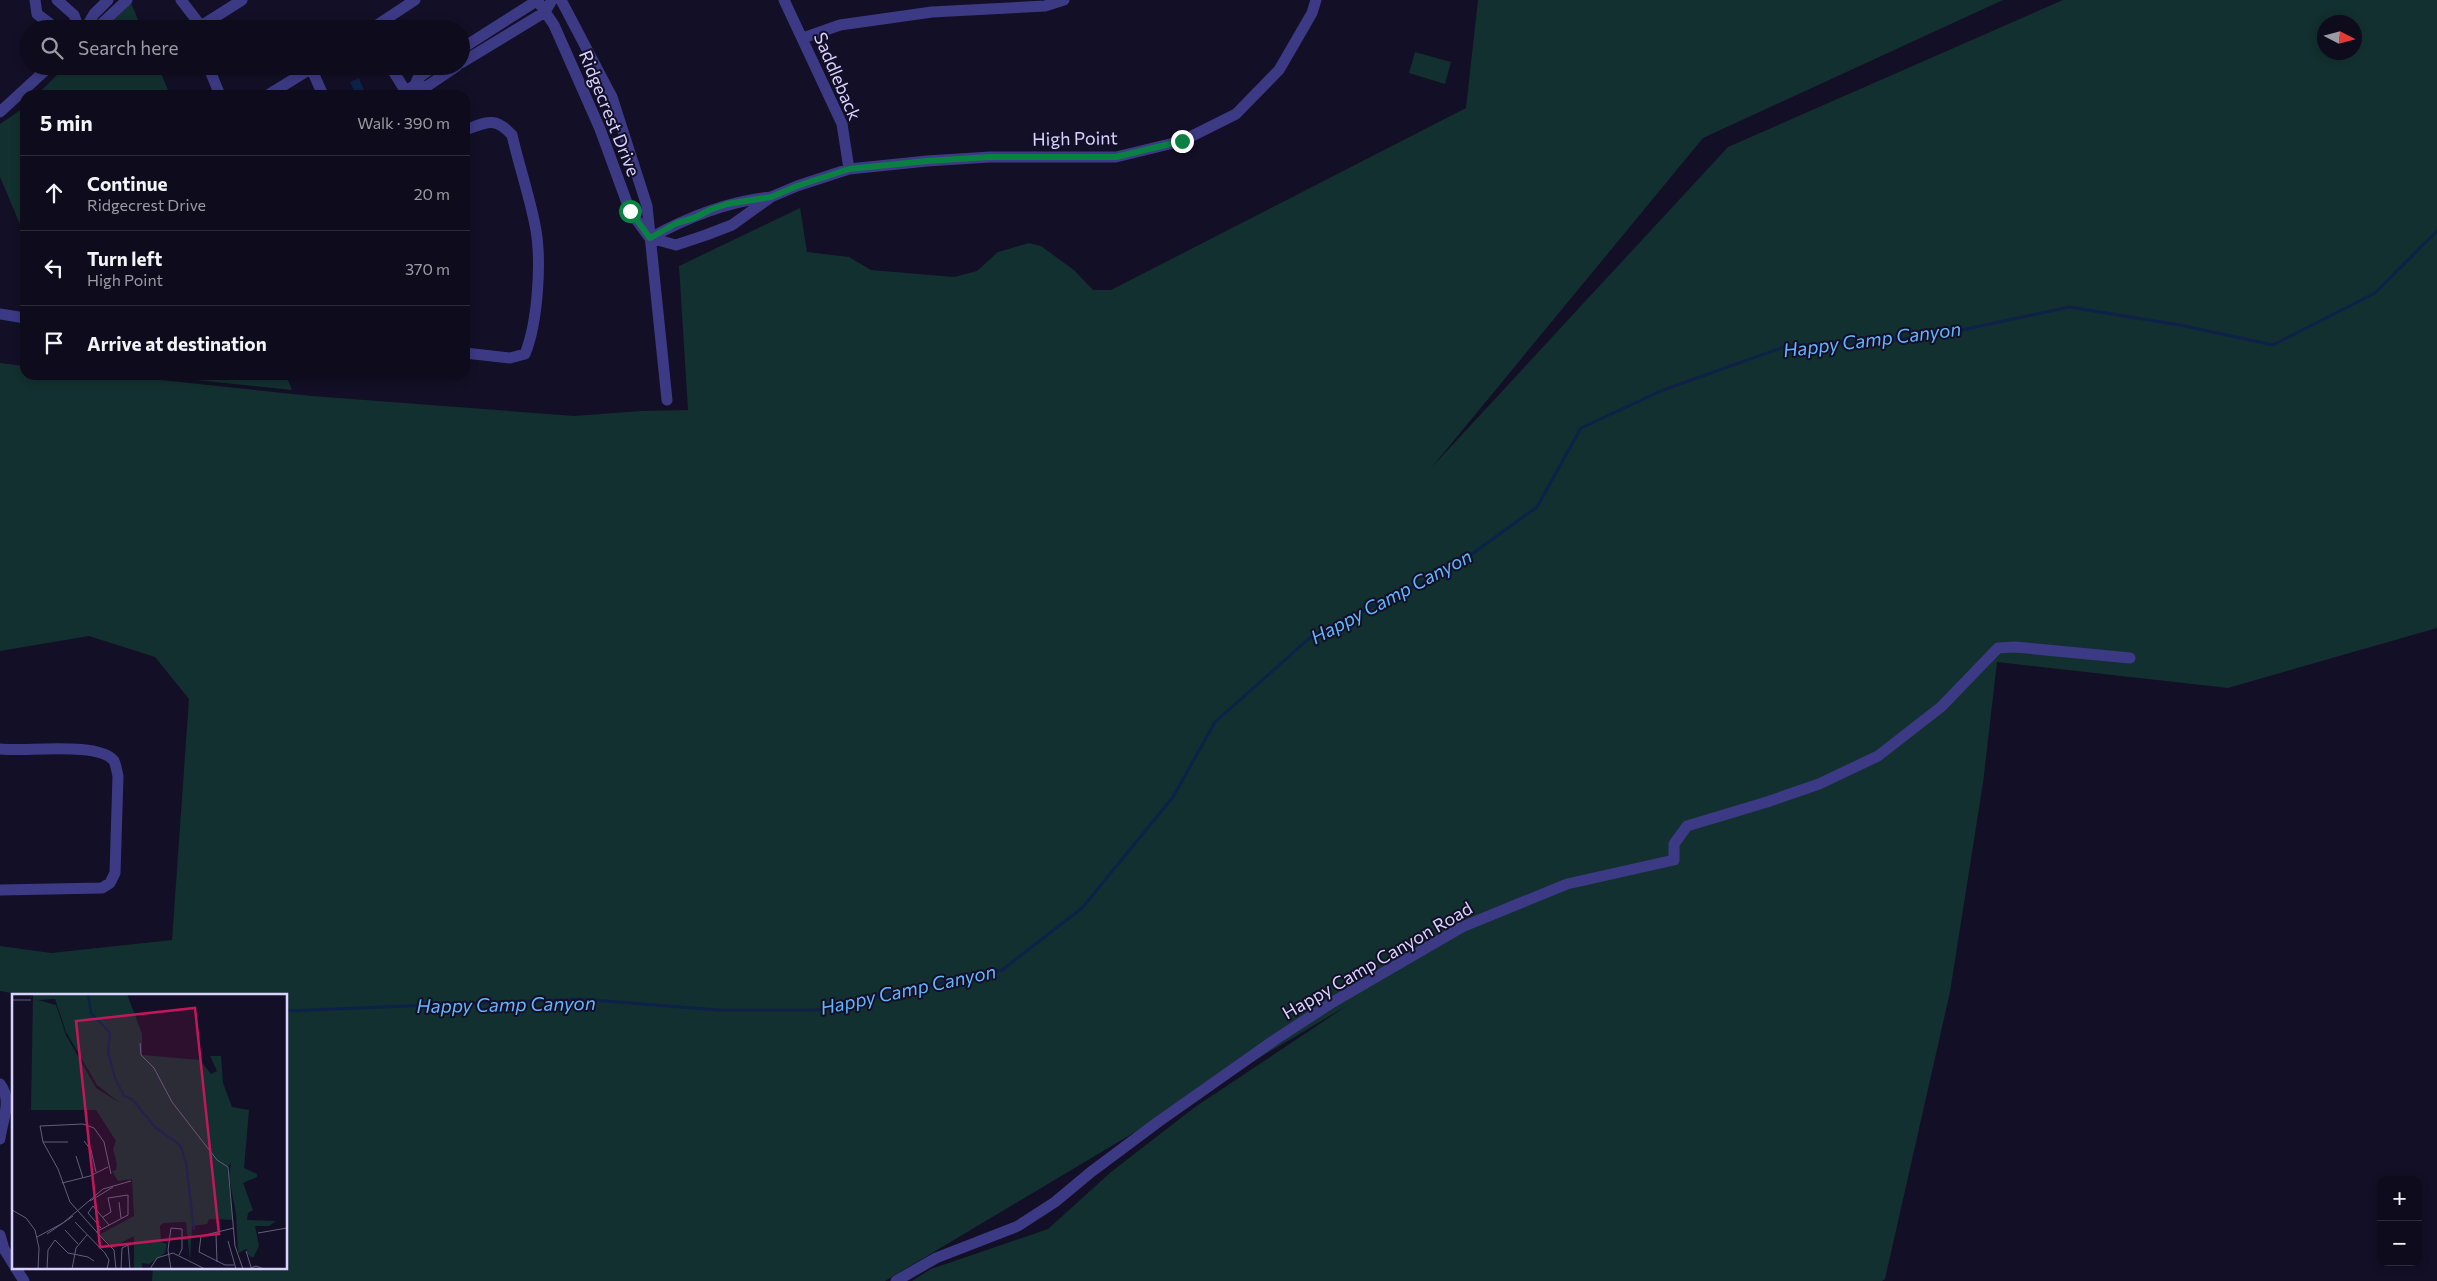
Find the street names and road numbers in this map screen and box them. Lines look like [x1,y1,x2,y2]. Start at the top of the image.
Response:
street label: Saddleback [810,29,866,124]
street label: Ridgecrest Drive [575,47,645,179]
street label: High Point [1032,126,1118,150]
street label: Happy Camp Canyon Road [1278,897,1476,1023]

